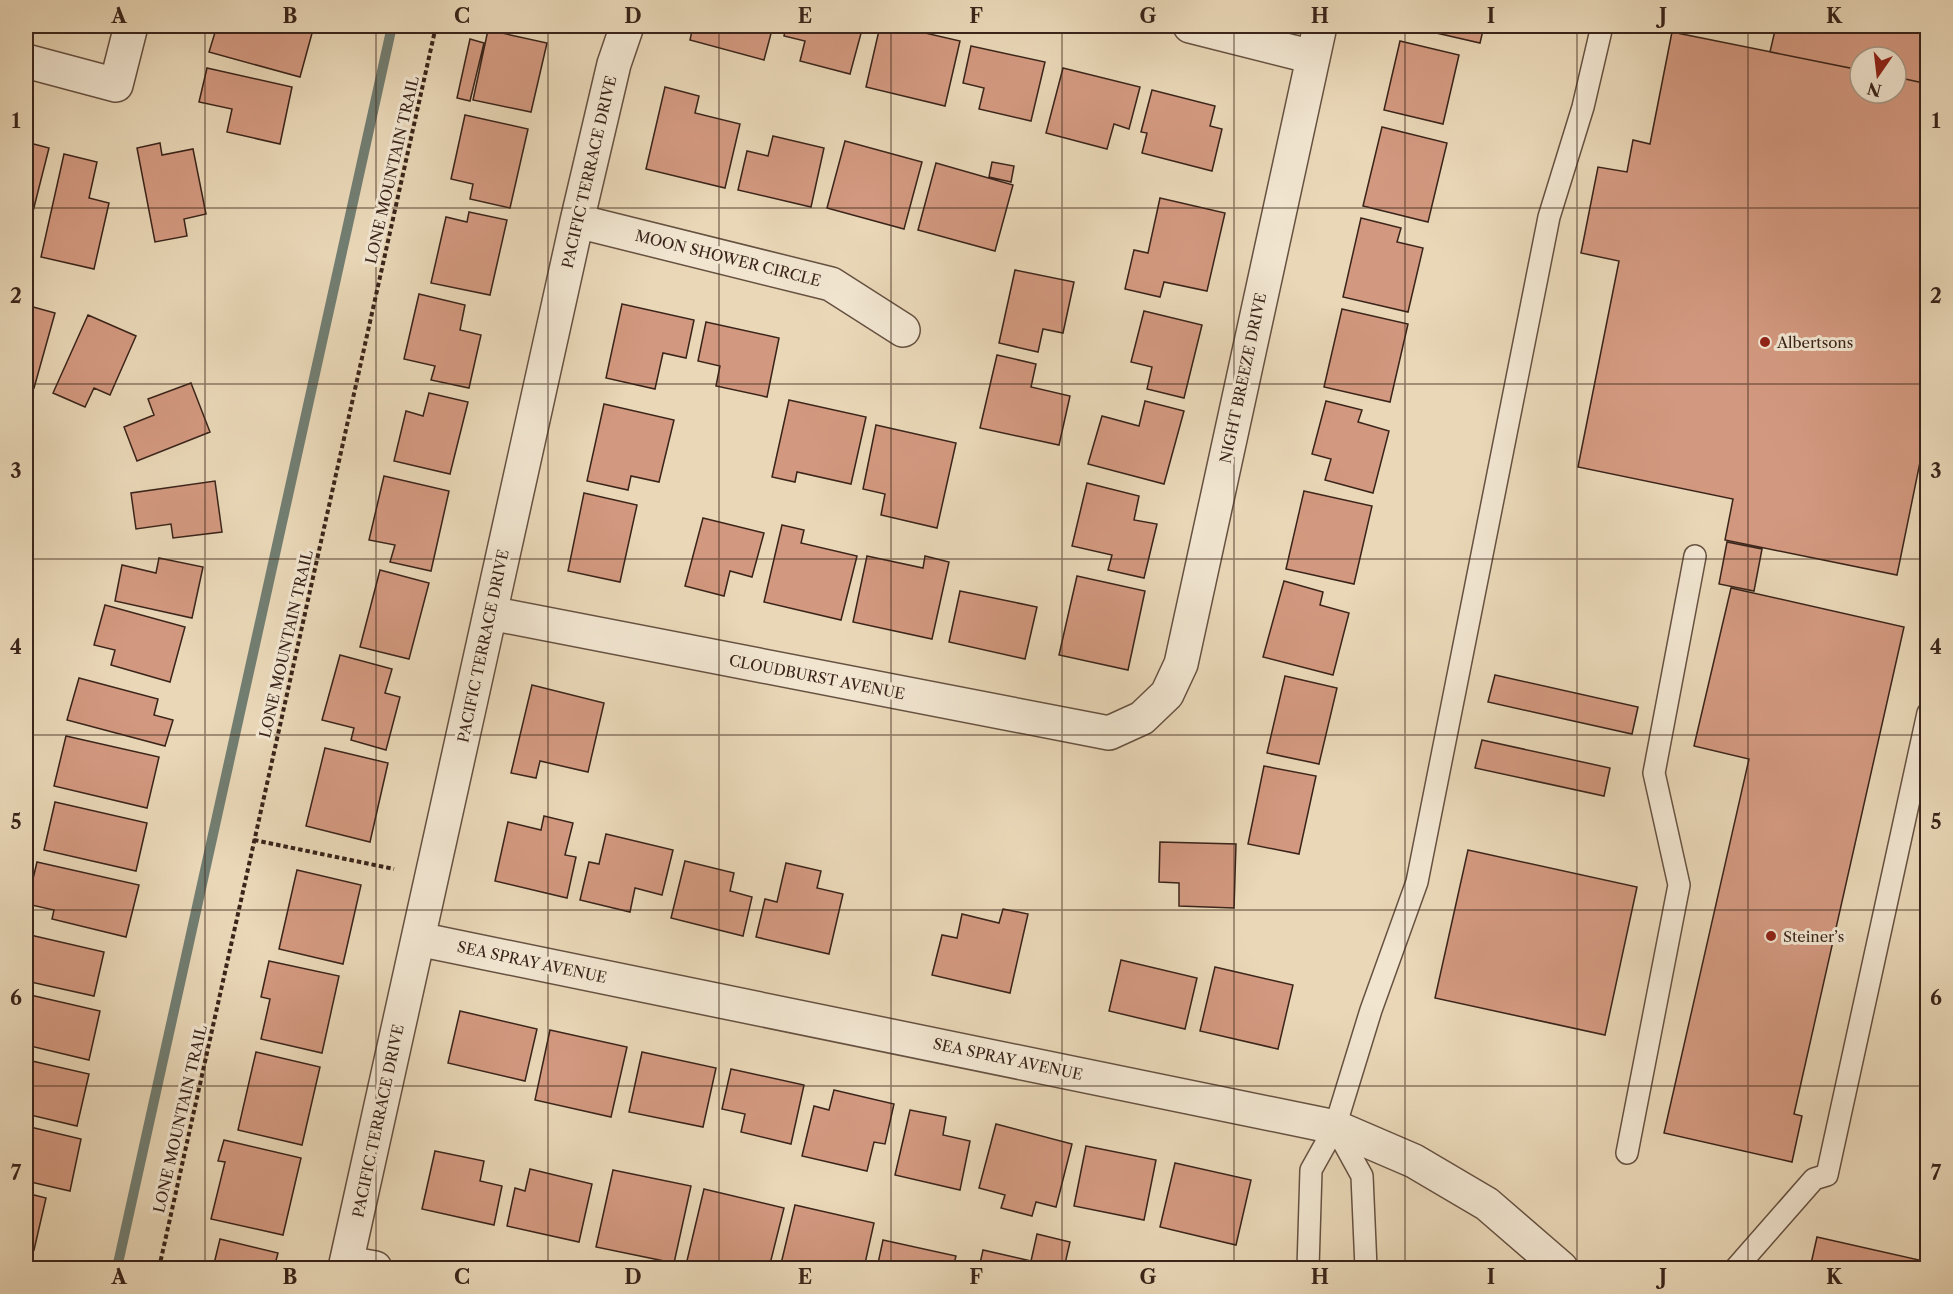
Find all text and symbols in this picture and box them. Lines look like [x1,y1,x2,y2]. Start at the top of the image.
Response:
text: A [110,4,127,28]
text: B [283,4,298,28]
text: C [454,4,470,28]
text: D [624,4,642,28]
text: E [798,4,812,28]
text: F [969,4,983,28]
text: G [1140,4,1157,28]
text: H [1311,4,1329,28]
text: I [1487,4,1495,28]
text: J [1655,4,1667,28]
text: K [1826,4,1843,28]
north arrow [1848,45,1908,105]
street label: LONE MOUNTAIN TRAIL [361,74,423,266]
street label: PACIFIC TERRACE DRIVE [558,74,620,270]
text: N [1865,78,1884,101]
text: 1 [12,109,21,133]
text: 1 [1932,109,1941,133]
street label: MOON SHOWER CIRCLE [633,226,823,290]
text: 2 [10,284,22,308]
text: 2 [1930,284,1942,308]
street label: NIGHT BREEZE DRIVE [1216,291,1270,465]
place label: Albertsons [1776,333,1853,352]
marker: Albertsons [1758,335,1772,349]
text: 3 [10,459,22,483]
text: 3 [1930,459,1942,483]
street label: LONE MOUNTAIN TRAIL [255,548,317,740]
street label: PACIFIC TERRACE DRIVE [453,548,513,744]
text: 4 [10,635,22,659]
text: 4 [1930,635,1942,659]
street label: CLOUDBURST AVENUE [727,651,907,703]
text: 5 [10,810,22,834]
text: 5 [1930,810,1942,834]
place label: Steiner’s [1783,927,1844,946]
marker: Steiner’s [1764,929,1778,943]
street label: SEA SPRAY AVENUE [455,937,609,987]
text: 6 [10,986,22,1010]
text: 6 [1930,986,1942,1010]
street label: LONE MOUNTAIN TRAIL [149,1023,211,1215]
street label: PACIFIC TERRACE DRIVE [348,1023,408,1219]
street label: SEA SPRAY AVENUE [931,1034,1085,1084]
text: 7 [11,1161,22,1185]
text: 7 [1931,1161,1942,1185]
text: A [110,1265,127,1289]
text: B [283,1265,298,1289]
text: C [454,1265,470,1289]
text: D [624,1265,642,1289]
text: E [798,1265,812,1289]
text: F [969,1265,983,1289]
text: G [1140,1265,1157,1289]
text: H [1311,1265,1329,1289]
text: I [1487,1265,1495,1289]
text: J [1655,1265,1667,1289]
text: K [1826,1265,1843,1289]

